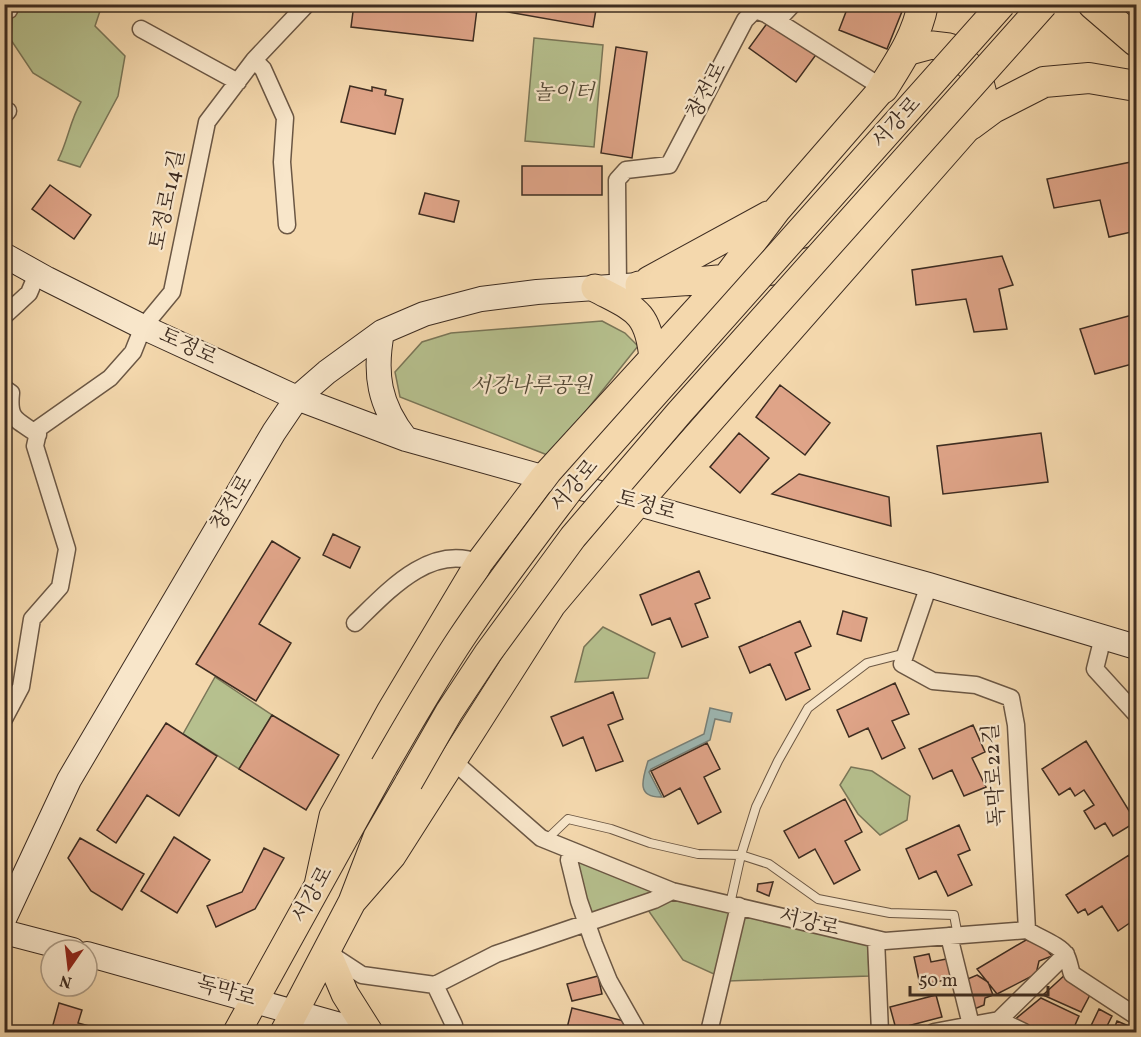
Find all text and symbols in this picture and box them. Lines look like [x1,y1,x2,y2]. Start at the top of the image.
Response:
street label: 창전로 [680,57,734,125]
park label: 놀이터 [534,79,596,108]
street label: 서강로 [866,91,928,155]
street label: 토정로14길 [143,147,193,253]
street label: 토정로 [154,321,222,373]
park label: 서강나루공원 [470,372,594,401]
street label: 서강로 [544,453,606,519]
street label: 창전로 [204,469,260,537]
street label: 토정로 [613,484,679,528]
street label: 독막로22길 [977,722,1013,828]
street label: 서강로 [286,861,340,929]
street label: 서강로 [776,902,842,944]
north arrow [39,938,99,998]
scale bar [910,959,1048,997]
text: N [57,968,74,993]
text: 50 m [919,969,958,994]
street label: 독막로 [193,970,259,1014]

